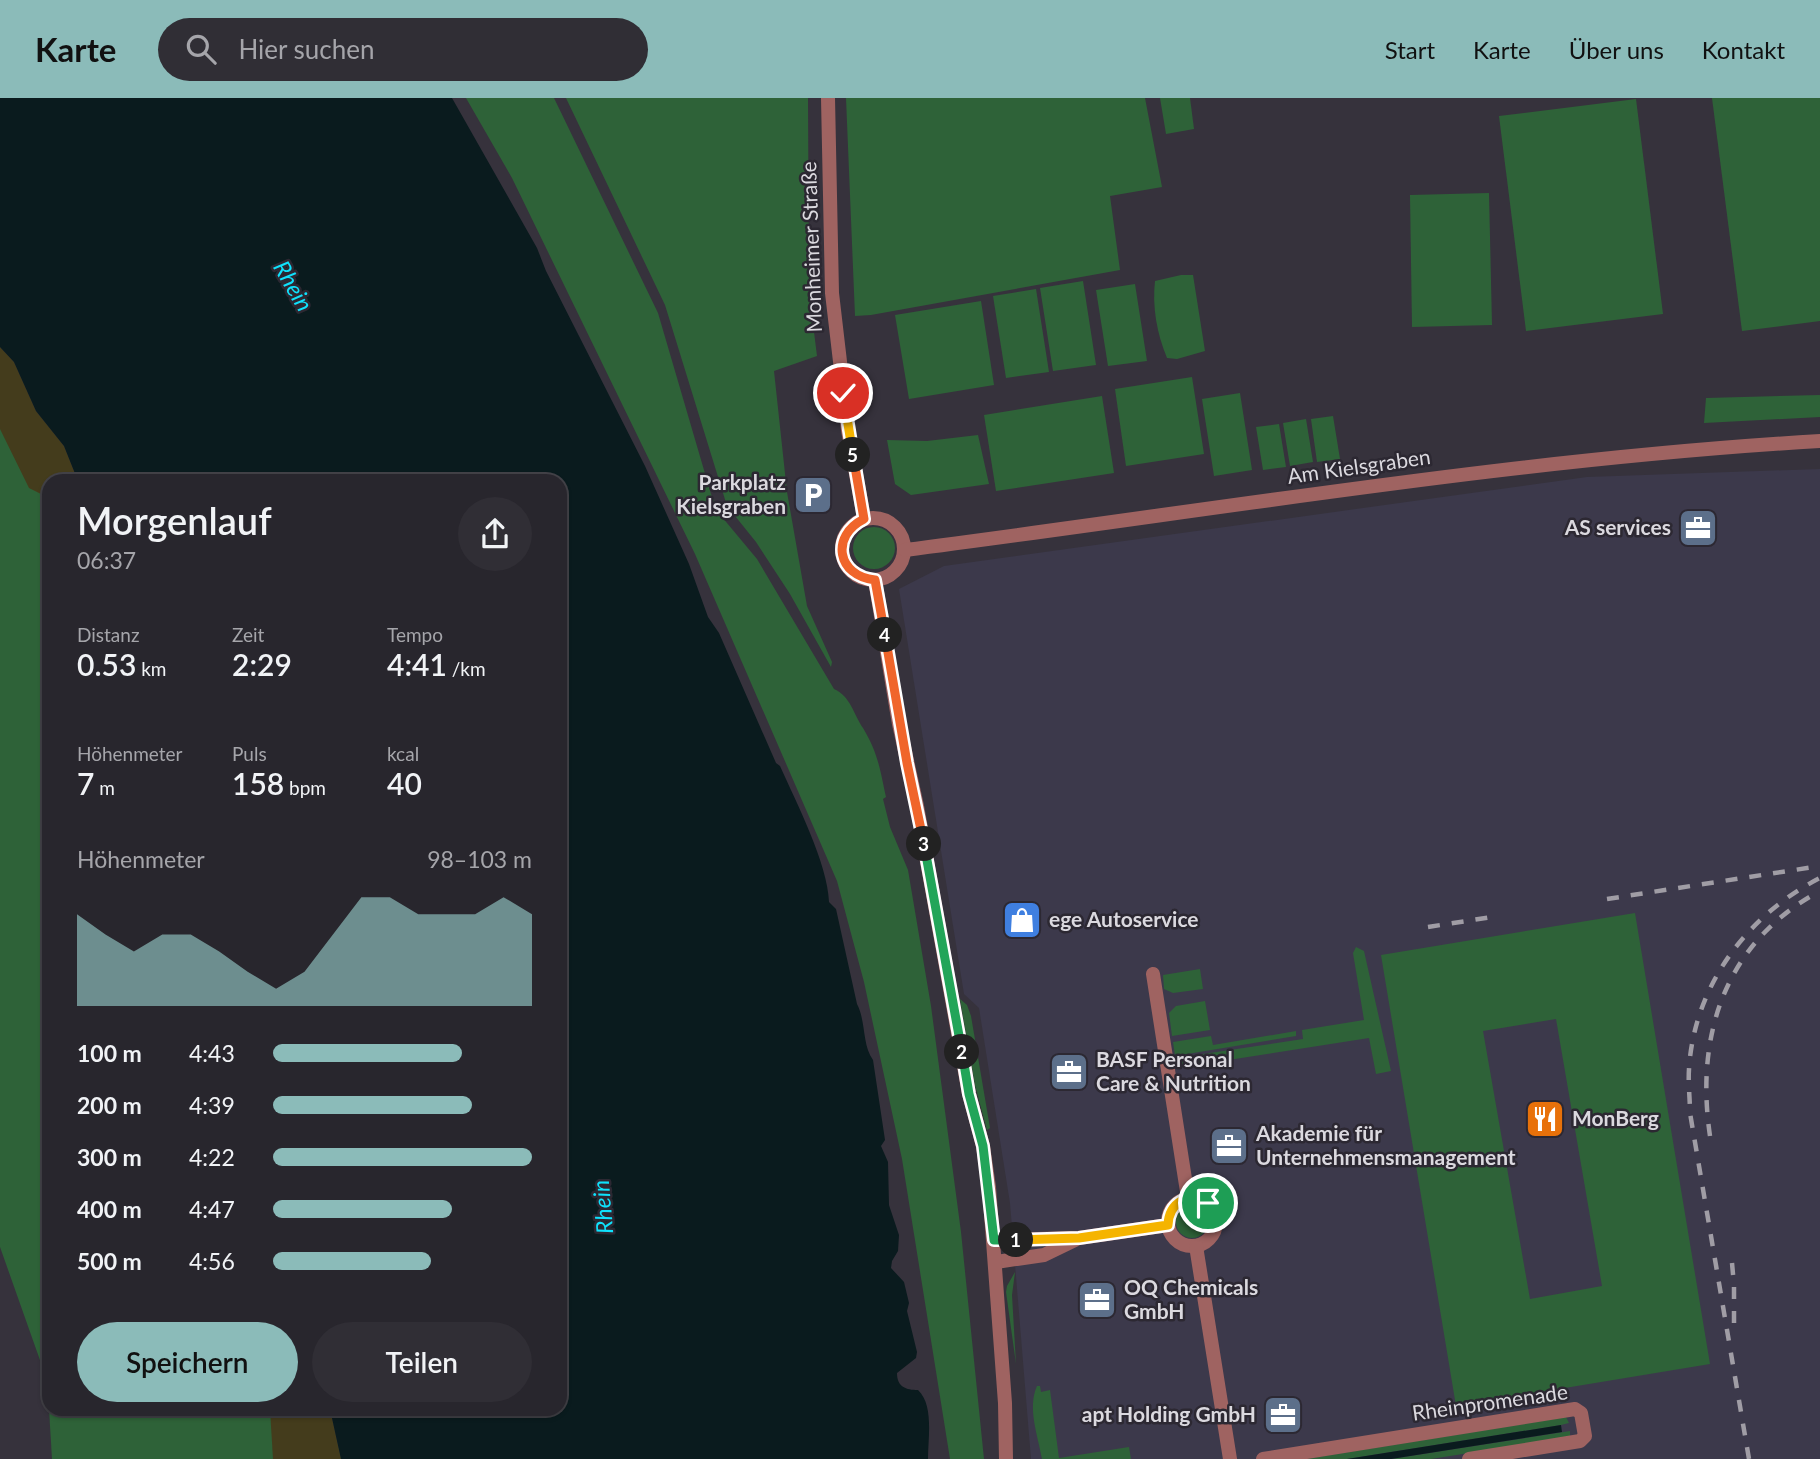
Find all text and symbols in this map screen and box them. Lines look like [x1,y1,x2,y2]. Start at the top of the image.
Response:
search box [158,18,648,81]
text: Karte [35,29,116,69]
icon: search [182,30,220,68]
text: Hier suchen [238,33,375,65]
text: Start [1385,35,1435,64]
text: Karte [1473,35,1531,64]
text: Über uns [1569,35,1664,64]
text: Kontakt [1702,35,1785,64]
street label: Monheimer Straße [795,161,826,333]
water label: Rhein [268,255,319,316]
pin [813,363,873,423]
icon: check [824,374,862,412]
pin: 5 [836,438,870,472]
text: 5 [847,443,858,466]
street label: Am Kielsgraben [1286,443,1432,488]
place label: Parkplatz Kielsgraben [676,469,786,518]
parking icon: Parkplatz Kielsgraben [792,474,834,516]
text: Morgenlauf [77,497,272,543]
button: share [458,497,532,571]
office icon: AS services [1677,507,1719,549]
place label: AS services [1564,514,1671,539]
text: 06:37 [77,546,136,574]
pin: 4 [868,618,903,652]
text: Distanz [77,623,140,646]
text: Zeit [232,623,264,646]
text: Tempo [387,623,443,646]
text: 4 [879,623,890,646]
text: 0.53 [77,646,136,682]
text: 2:29 [232,646,292,682]
text: 4:41 [387,646,447,682]
text: km [136,657,166,680]
text: /km [447,657,486,680]
text: Höhenmeter [77,742,183,765]
text: Puls [232,742,267,765]
text: kcal [387,742,419,765]
text: 7 [77,765,94,801]
text: 158 [232,765,284,801]
text: 40 [387,765,422,801]
text: m [94,776,115,799]
text: bpm [284,776,326,799]
pin: 3 [906,826,942,862]
text: 3 [918,832,929,855]
text: Höhenmeter [77,845,205,873]
text: 98–103 m [427,845,532,873]
shop icon: ege Autoservice [1001,899,1043,941]
place label: ege Autoservice [1049,906,1199,931]
pin: 2 [944,1034,979,1070]
text: 100 m [77,1039,142,1067]
text: 4:43 [189,1039,235,1067]
text: 2 [956,1040,967,1063]
place label: BASF Personal Care & Nutrition [1096,1046,1251,1095]
office icon: BASF Personal Care & Nutrition [1048,1051,1090,1093]
text: 200 m [77,1091,142,1119]
text: 4:39 [189,1091,235,1119]
restaurant icon: MonBerg [1524,1098,1566,1140]
place label: MonBerg [1572,1105,1659,1130]
place label: Akademie für Unternehmensmanagement [1255,1120,1516,1169]
office icon: Akademie für Unternehmensmanagement [1208,1125,1250,1167]
text: 300 m [77,1143,142,1171]
text: 4:22 [189,1143,235,1171]
pin [1178,1173,1238,1233]
water label: Rhein [586,1179,618,1235]
icon: arrive [1189,1184,1227,1222]
text: 400 m [77,1195,142,1223]
text: 4:47 [189,1195,235,1223]
pin: 1 [998,1222,1034,1258]
text: 1 [1010,1228,1021,1251]
text: 500 m [77,1247,142,1275]
text: 4:56 [189,1247,235,1275]
place label: OQ Chemicals GmbH [1124,1274,1258,1323]
office icon: OQ Chemicals GmbH [1076,1279,1118,1321]
button: Speichern [77,1322,298,1402]
button: Teilen [312,1322,532,1402]
street label: Rheinpromenade [1410,1378,1569,1425]
office icon: apt Holding GmbH [1262,1394,1304,1436]
place label: apt Holding GmbH [1082,1401,1256,1426]

